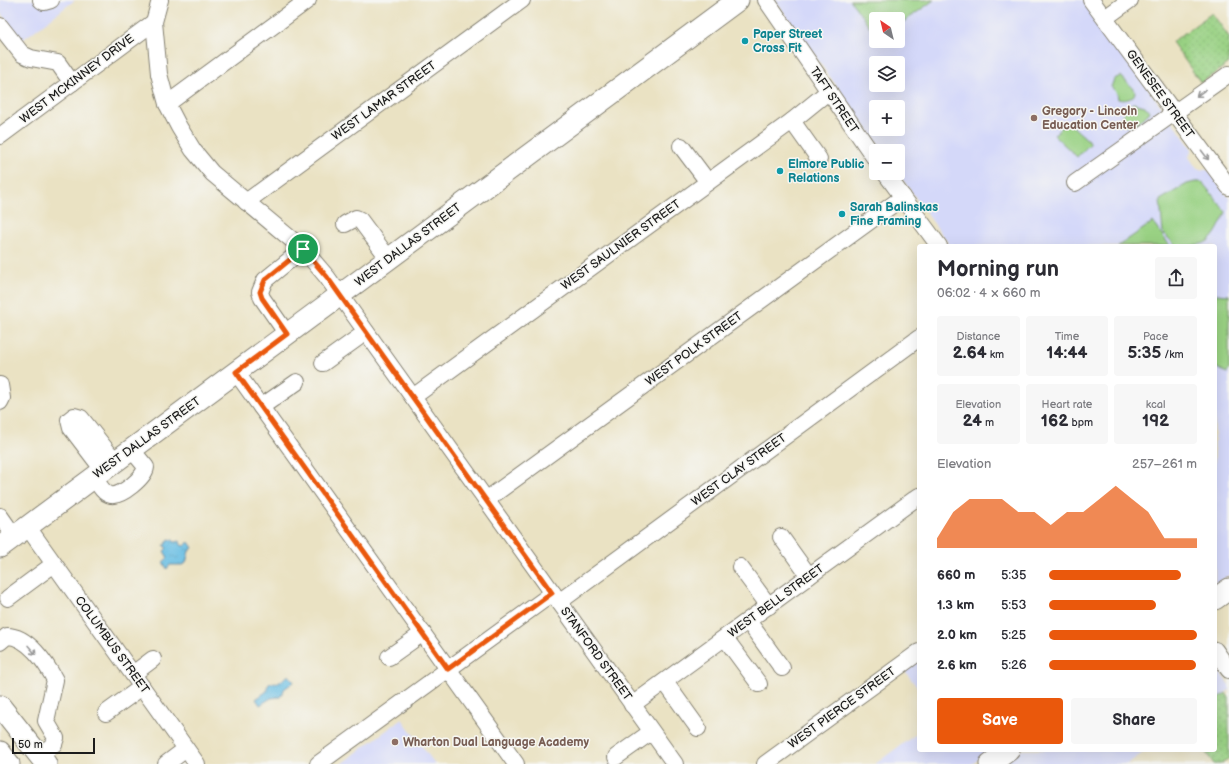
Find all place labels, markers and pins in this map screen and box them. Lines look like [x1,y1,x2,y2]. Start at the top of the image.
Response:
place label: Paper Street Cross Fit [753,27,822,56]
marker: Paper Street Cross Fit [740,36,750,46]
place label: Gregory - Lincoln Education Center [1042,104,1138,133]
marker: Gregory - Lincoln Education Center [1029,113,1039,123]
place label: Elmore Public Relations [788,157,865,186]
marker: Elmore Public Relations [775,166,785,176]
place label: Sarah Balinskas Fine Framing [850,200,938,229]
marker: Sarah Balinskas Fine Framing [837,209,847,219]
pin [286,232,320,266]
place label: Wharton Dual Language Academy [403,735,590,750]
marker: Wharton Dual Language Academy [390,737,400,747]

